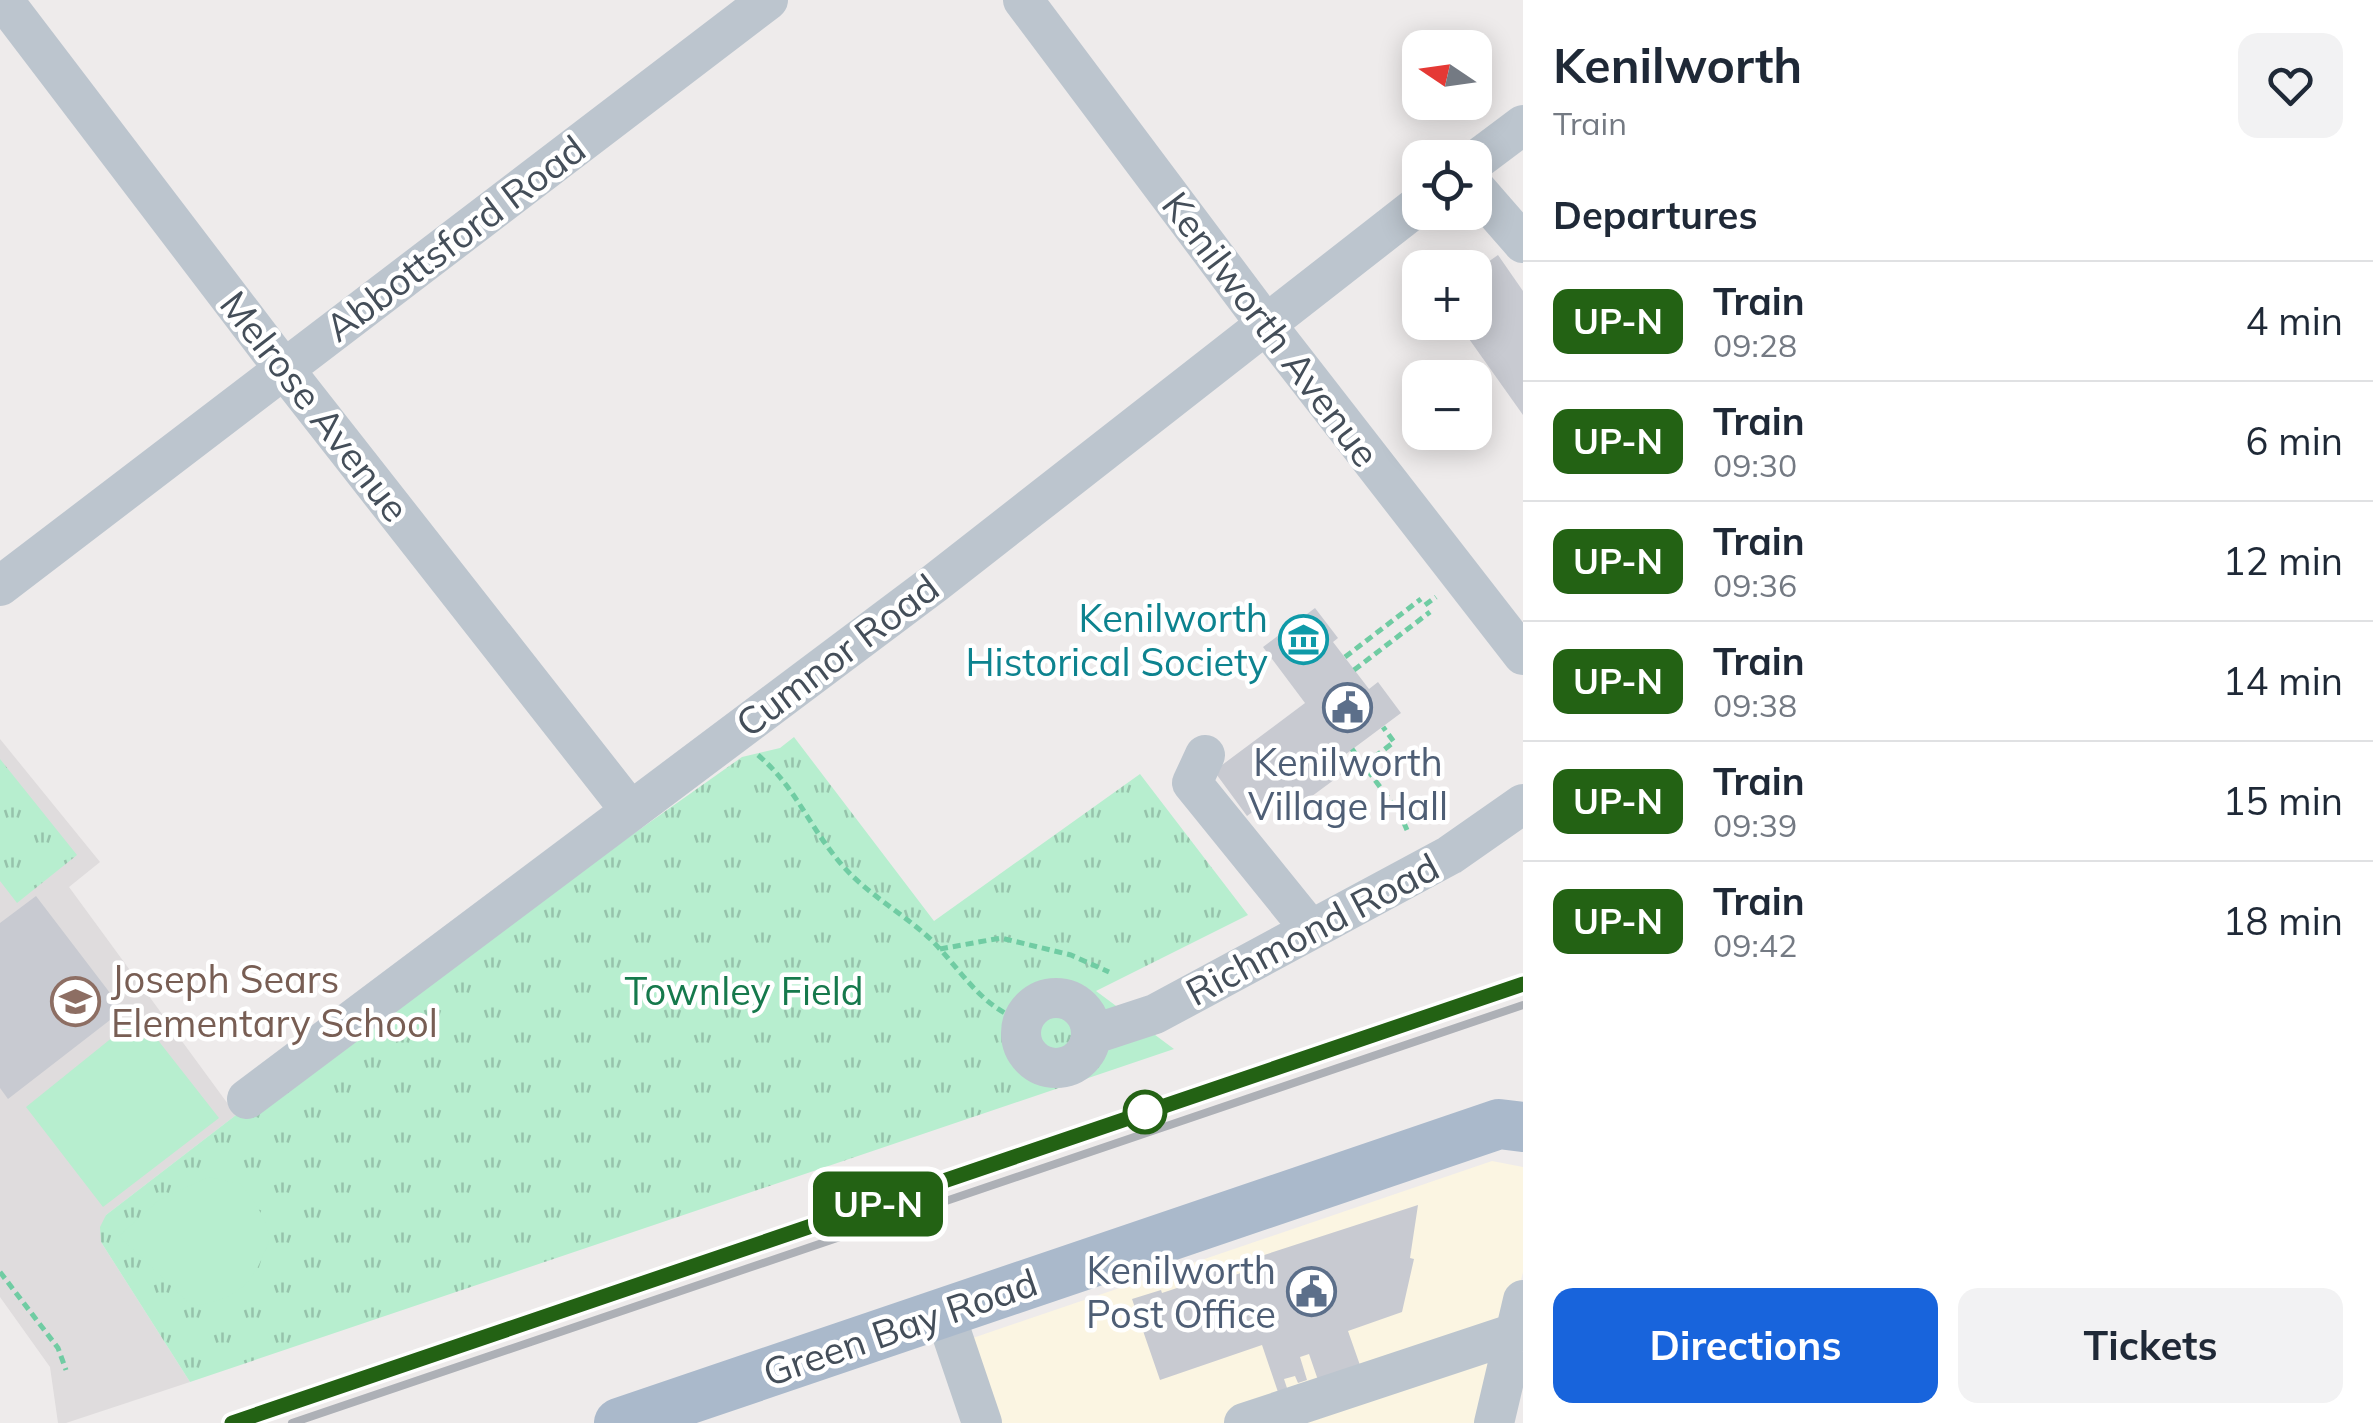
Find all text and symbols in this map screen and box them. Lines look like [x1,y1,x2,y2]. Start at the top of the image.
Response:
north arrow [1402,30,1492,120]
map controls [1402,30,1492,450]
button: heart [2238,33,2343,138]
text: Kenilworth [1553,35,1802,95]
text: Train [1553,103,1627,143]
street label: Abbottsford Road [315,125,595,351]
button: locate [1402,140,1492,230]
street label: Kenilworth Avenue [1152,182,1390,476]
text: Departures [1553,191,1757,239]
button: + [1402,250,1492,340]
text: Train [1713,277,1805,325]
street label: Melrose Avenue [210,281,420,531]
text: 4 min [2246,297,2343,345]
text: UP-N [1573,299,1663,343]
text: 09:28 [1713,325,1797,365]
button: − [1402,360,1492,450]
text: Train [1713,397,1805,445]
text: 6 min [2246,417,2343,465]
text: UP-N [1573,419,1663,463]
text: 09:30 [1713,445,1797,485]
text: Train [1713,517,1805,565]
text: 12 min [2223,537,2343,585]
text: UP-N [1573,539,1663,583]
street label: Cumnor Road [726,563,948,747]
text: 09:36 [1713,565,1797,605]
place label: Kenilworth Historical Society [966,594,1268,686]
museum icon: Kenilworth Historical Society [1277,614,1329,666]
text: Train [1713,637,1805,685]
text: 14 min [2223,657,2343,705]
text: UP-N [1573,659,1663,703]
public building icon: Kenilworth Village Hall [1322,682,1374,734]
text: 09:38 [1713,685,1797,725]
place label: Kenilworth Village Hall [1248,738,1448,830]
text: Train [1713,757,1805,805]
text: 15 min [2223,777,2343,825]
text: UP-N [1573,779,1663,823]
text: 09:39 [1713,805,1797,845]
street label: Richmond Road [1177,842,1447,1016]
text: Train [1713,877,1805,925]
text: 18 min [2223,897,2343,945]
text: UP-N [1573,899,1663,943]
text: 09:42 [1713,925,1797,965]
place label: Joseph Sears Elementary School [111,955,438,1047]
park label: Townley Field [624,967,864,1015]
school or university icon: Joseph Sears Elementary School [50,975,102,1027]
unlabelled marker [1124,1091,1166,1133]
line badge: UP-N [808,1172,948,1236]
text: UP-N [833,1182,923,1226]
place label: Kenilworth Post Office [1086,1246,1276,1338]
street label: Green Bay Road [757,1258,1043,1396]
public building icon: Kenilworth Post Office [1285,1266,1337,1318]
button: Directions [1553,1288,1938,1403]
button: Tickets [1958,1288,2343,1403]

